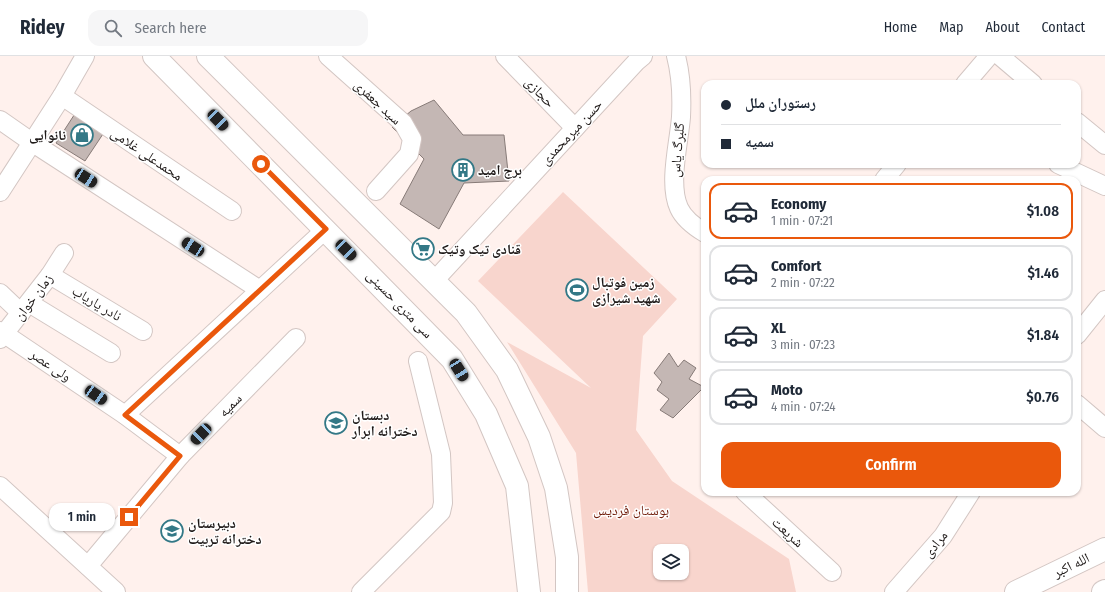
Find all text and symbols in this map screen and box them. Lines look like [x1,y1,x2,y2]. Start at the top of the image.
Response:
search box [88,10,368,46]
text: Ridey [20,16,64,39]
icon: search [102,17,124,39]
text: Search here [134,19,207,37]
text: Home [884,19,917,36]
text: Map [939,19,963,36]
text: About [985,19,1020,36]
text: Contact [1042,19,1085,36]
street label: حجازی [521,74,558,111]
street label: سید جعفری [350,76,405,129]
text: رستوران ملل [745,94,816,112]
street label: حسن میرمحمدی [537,96,606,169]
car [205,107,231,133]
shop icon: نانوایی [69,122,95,148]
street label: گلبرگ یاس [667,122,688,178]
street label: محمدعلی غلامی [107,124,186,185]
place label: نانوایی [29,127,66,144]
text: سمیه [745,133,774,151]
route start [252,155,270,173]
building icon: برج امید [450,157,476,183]
place label: برج امید [478,162,522,179]
car [73,166,99,190]
icon: car [723,193,759,229]
text: Economy [771,195,826,213]
text: $1.08 [1027,202,1059,220]
text: 1 min · 07:21 [771,213,833,228]
car [180,235,206,259]
supermarket icon: قنادی تیک وتیک [410,236,436,262]
car [333,237,359,263]
place label: قنادی تیک وتیک [438,241,521,258]
icon: car [723,255,759,291]
text: Comfort [771,257,822,275]
text: $1.46 [1027,264,1059,282]
street label: سی متری حسینی [363,267,436,342]
street label: زمان خوان [10,271,56,324]
place label: زمین فوتبال شهید شیرازی [592,274,661,307]
text: 2 min · 07:22 [771,275,835,290]
sports icon: زمین فوتبال شهید شیرازی [564,277,590,303]
street label: نادر یاریاب [69,282,125,325]
icon: car [723,317,759,353]
text: XL [771,319,786,337]
text: $1.84 [1027,326,1059,344]
text: 3 min · 07:23 [771,337,835,352]
street label: ولی عصر [26,345,75,385]
car [448,357,470,383]
icon: car [723,379,759,415]
text: Moto [771,381,803,399]
car [83,383,109,407]
text: $0.76 [1026,388,1059,406]
street label: سمیه [215,390,246,421]
text: 4 min · 07:24 [771,399,836,414]
place label: دبستان دخترانه ابرار [351,407,418,440]
school or university icon: دبستان دخترانه ابرار [323,410,349,436]
car [188,421,214,447]
button: Confirm [721,442,1061,488]
park label: بوستان فردیس [593,502,669,519]
callout: 1 min [49,503,115,531]
route end [120,508,138,526]
text: 1 min [68,509,96,524]
street label: شریعت [768,514,807,551]
place label: دبیرستان دخترانه تربیت [188,515,262,548]
school or university icon: دبیرستان دخترانه تربیت [159,518,185,544]
street label: مرادی [919,527,951,561]
map controls [653,544,689,580]
button: layers [653,544,689,580]
street label: الله اکبر [1049,549,1092,582]

